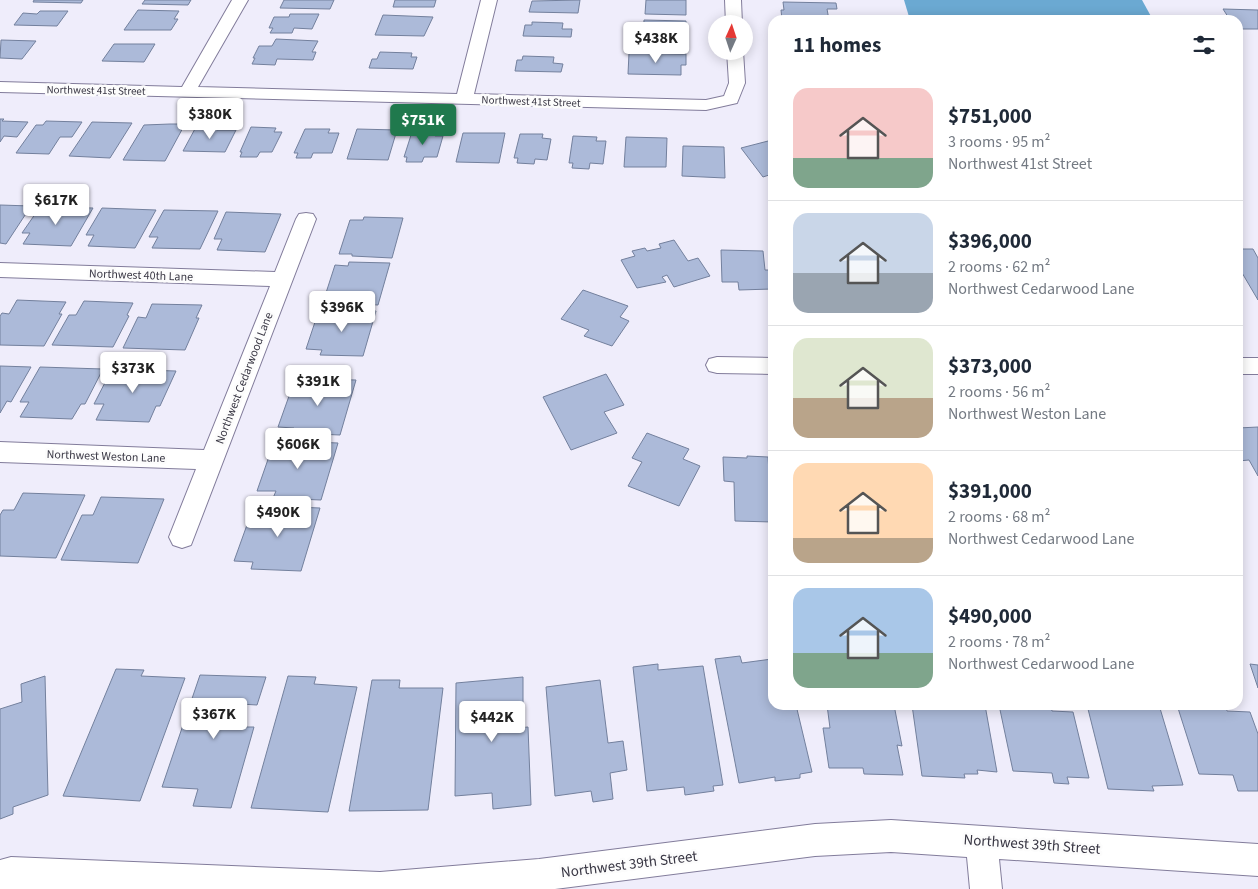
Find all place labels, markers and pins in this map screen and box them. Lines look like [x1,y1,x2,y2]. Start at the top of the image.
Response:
pin: $438K [621,22,691,64]
pin: $380K [175,98,245,140]
pin: $751K [388,104,458,146]
pin: $617K [21,184,91,226]
pin: $396K [307,290,377,333]
pin: $373K [98,352,168,394]
pin: $391K [283,364,353,407]
pin: $606K [263,428,333,470]
pin: $490K [243,496,313,538]
pin: $367K [179,698,249,740]
pin: $442K [457,700,527,743]

